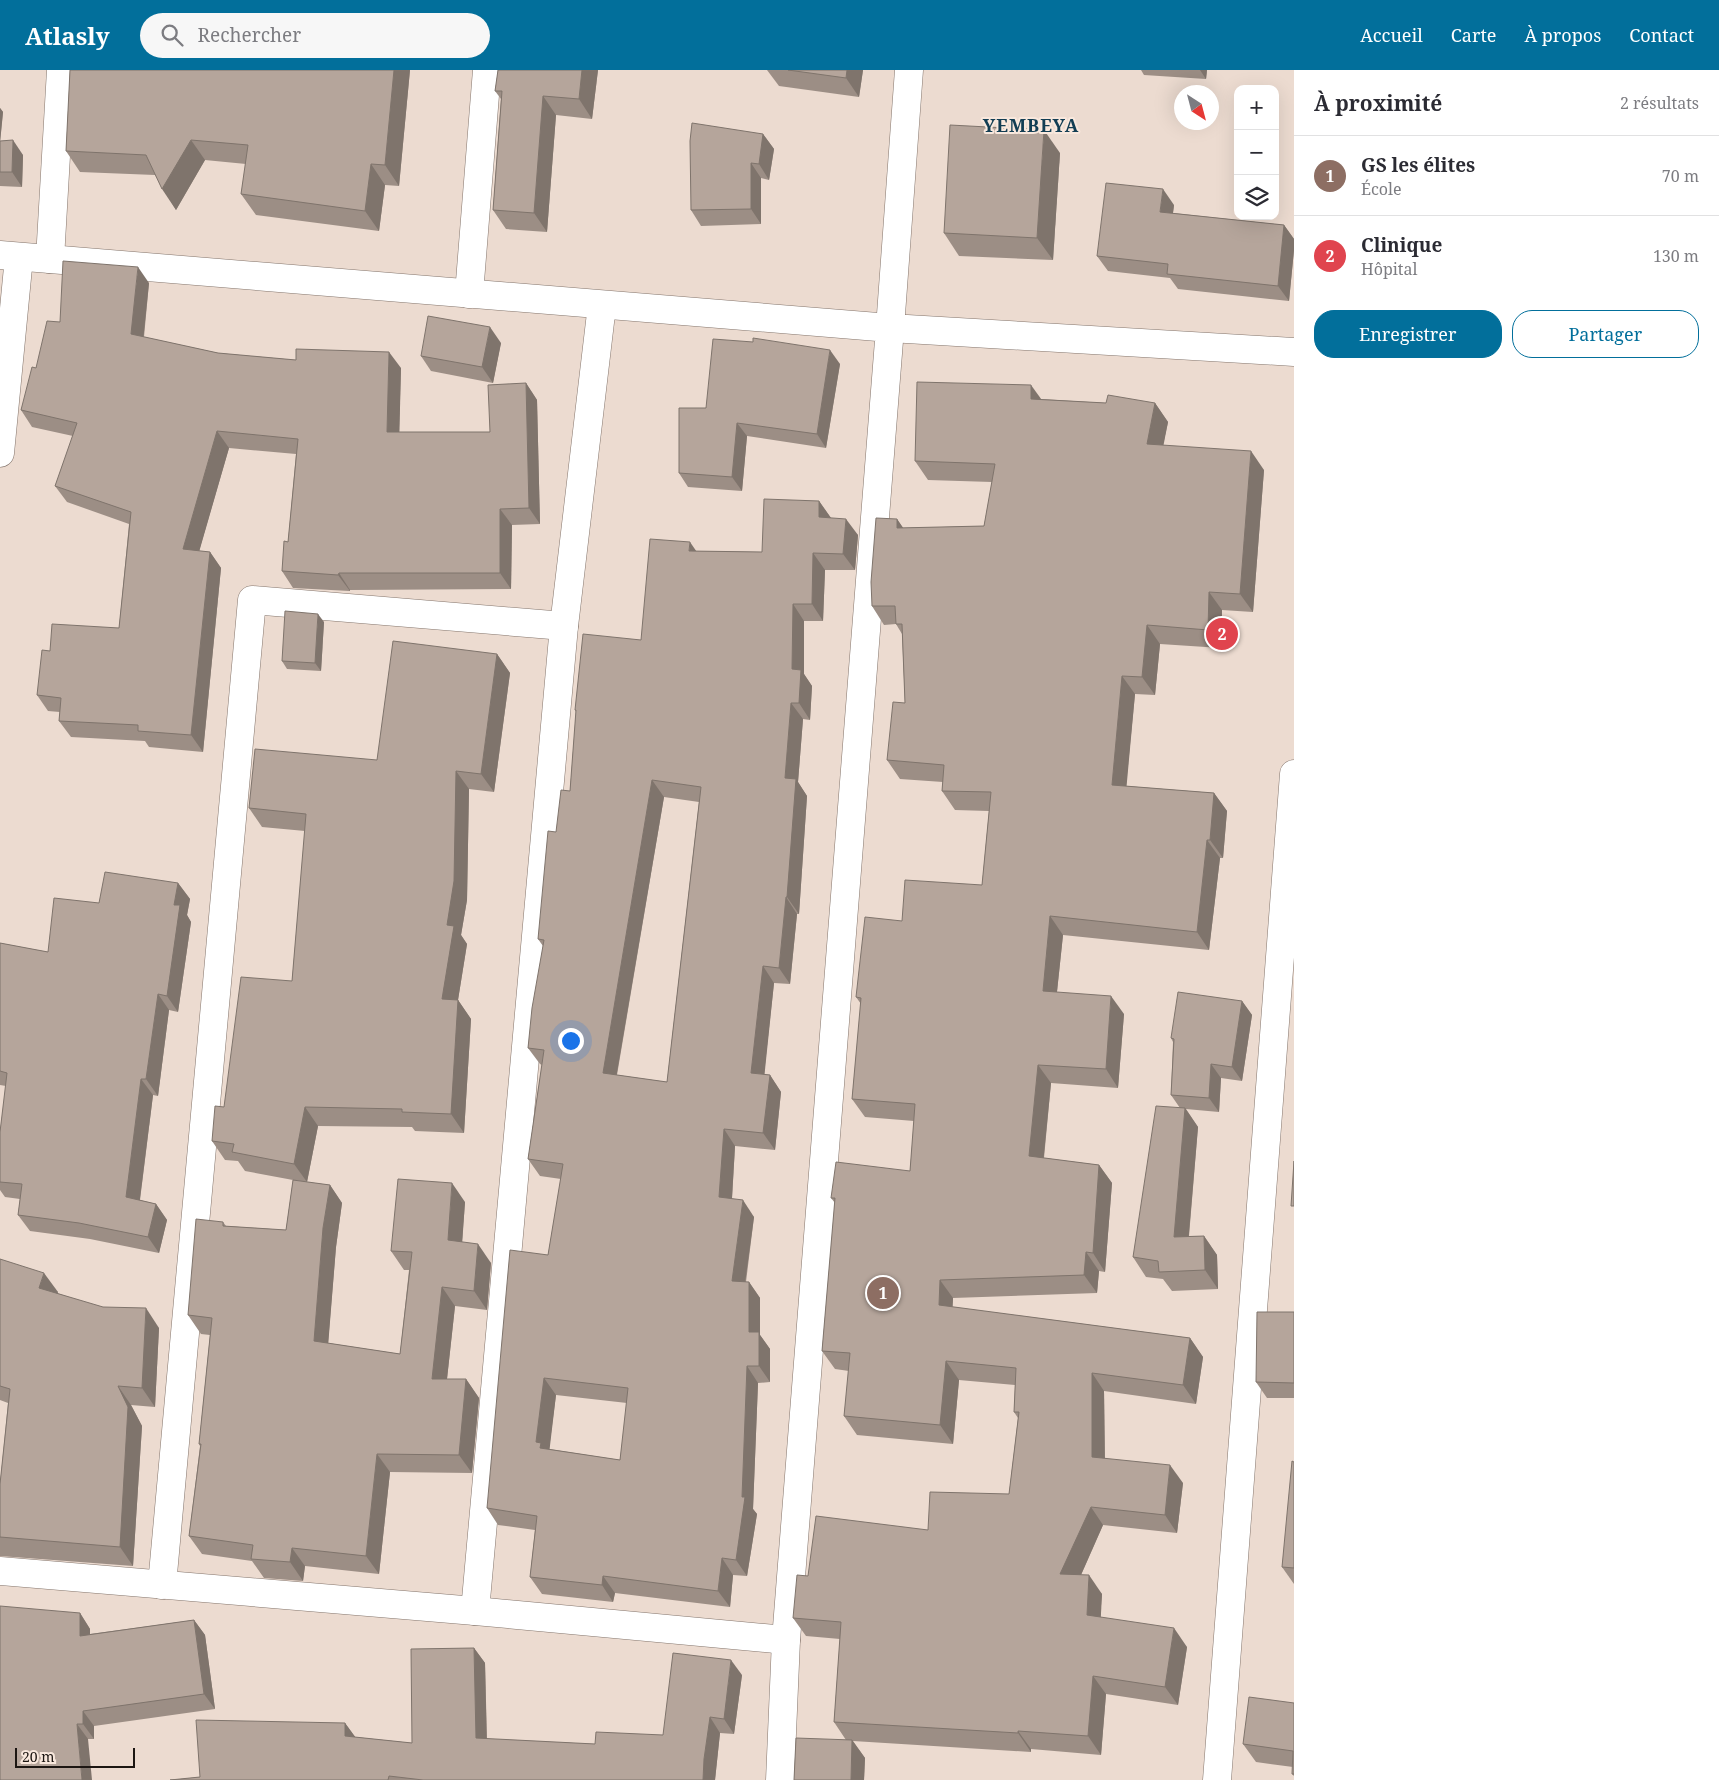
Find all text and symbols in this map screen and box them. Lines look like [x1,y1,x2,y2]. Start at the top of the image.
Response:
search box [140,13,490,58]
text: Atlasly [25,19,110,52]
icon: search [158,21,186,49]
text: Rechercher [198,22,301,48]
text: Accueil [1360,23,1423,47]
text: Carte [1451,23,1496,47]
text: À propos [1524,23,1601,47]
text: Contact [1629,23,1694,47]
north arrow [1174,85,1219,130]
map controls [1234,85,1279,220]
button: + [1234,85,1279,130]
text: À proximité [1314,89,1442,117]
text: 2 résultats [1620,92,1699,114]
district label: YEMBEYA [983,113,1079,137]
button: − [1234,130,1279,175]
text: GS les élites [1361,152,1475,178]
text: 1 [1325,165,1335,187]
text: 70 m [1662,165,1699,187]
button: layers [1234,175,1279,220]
text: École [1361,178,1402,200]
text: Clinique [1361,232,1442,258]
text: 2 [1325,245,1335,267]
text: 130 m [1653,245,1699,267]
text: Hôpital [1361,258,1417,280]
button: Enregistrer [1314,310,1502,358]
button: Partager [1512,310,1699,358]
pin: 2 [1206,615,1238,653]
your location [558,1028,584,1054]
pin: 1 [867,1274,899,1312]
scale bar [15,1745,135,1768]
text: 20 m [22,1747,55,1766]

